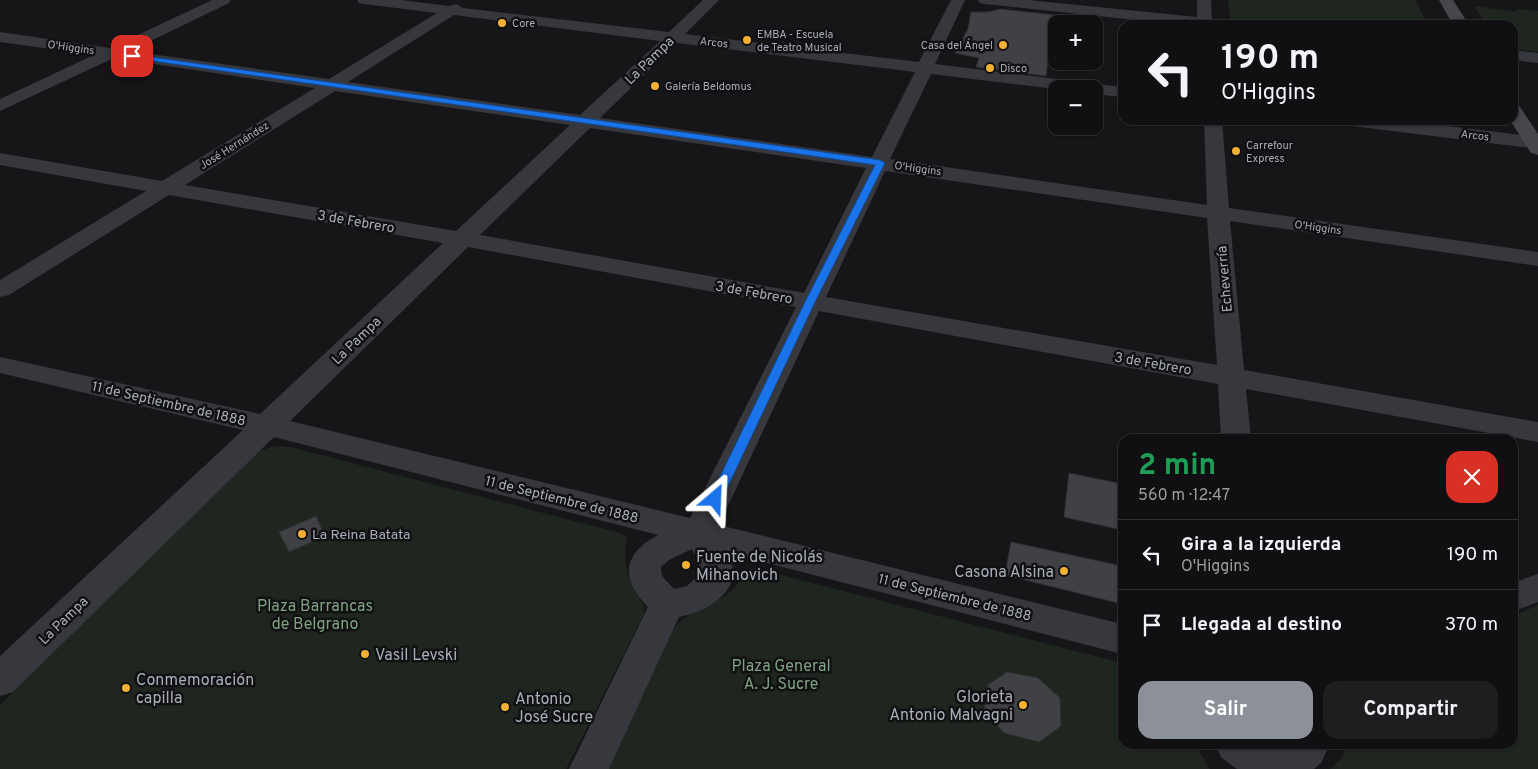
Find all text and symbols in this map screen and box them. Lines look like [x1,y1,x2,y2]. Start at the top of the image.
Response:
map controls [1048,15,1103,135]
button: + [1048,15,1103,70]
marker: Core [496,17,508,29]
place label: Core [512,17,535,31]
place label: EMBA - Escuela de Teatro Musical [757,28,842,55]
street label: La Pampa [622,33,678,89]
street label: Arcos [699,34,729,52]
marker: EMBA - Escuela de Teatro Musical [741,34,753,46]
pin [111,35,153,77]
text: 190 m [1221,37,1319,81]
street label: O'Higgins [46,38,95,58]
place label: Casa del Ángel [921,38,993,53]
marker: Casa del Ángel [997,39,1009,51]
icon: left [1138,40,1203,105]
icon: arrive [118,42,146,70]
marker: Disco [984,62,996,74]
place label: Disco [1000,62,1027,76]
marker: Galería Beldomus [649,80,661,92]
place label: Galería Beldomus [665,80,752,94]
button: − [1048,80,1103,135]
text: O'Higgins [1221,80,1316,107]
street label: José Hernández [197,119,272,173]
street label: Arcos [1460,127,1490,145]
place label: Carrefour Express [1246,139,1294,166]
marker: Carrefour Express [1230,145,1242,157]
street label: O'Higgins [893,159,942,179]
street label: 3 de Febrero [316,207,396,238]
street label: O'Higgins [1293,218,1342,238]
street label: Echeverría [1214,245,1237,313]
street label: 3 de Febrero [714,278,794,309]
street label: La Pampa [329,313,385,369]
street label: 3 de Febrero [1113,349,1193,380]
street label: 11 de Septiembre de 1888 [90,378,247,430]
text: 2 min [1138,448,1216,485]
button: close [1446,451,1498,503]
position arrow [688,472,740,524]
street label: 11 de Septiembre de 1888 [483,473,640,528]
text: 560 m · 12:47 [1138,486,1230,506]
place label: La Reina Batata [312,527,410,544]
marker: La Reina Batata [296,528,308,540]
text: Gira a la izquierda [1181,533,1341,557]
icon: left [1138,541,1166,569]
text: 190 m [1447,543,1498,567]
place label: Fuente de Nicolás Mihanovich [696,548,823,586]
text: O'Higgins [1181,557,1250,577]
marker: Fuente de Nicolás Mihanovich [680,559,692,571]
place label: Casona Alsina [954,563,1054,583]
marker: Casona Alsina [1058,565,1070,577]
street label: 11 de Septiembre de 1888 [876,571,1033,626]
street label: La Pampa [36,593,92,649]
park label: Plaza Barrancas de Belgrano [257,597,373,635]
icon: arrive [1138,611,1166,639]
text: Llegada al destino [1181,613,1342,637]
text: 370 m [1445,613,1498,637]
place label: Vasil Levski [375,646,457,666]
marker: Vasil Levski [359,648,371,660]
park label: Plaza General A. J. Sucre [731,657,831,695]
place label: Conmemoración capilla [136,671,254,709]
button: Salir [1138,681,1313,739]
button: Compartir [1323,681,1498,739]
marker: Conmemoración capilla [120,682,132,694]
place label: Glorieta Antonio Malvagni [889,688,1013,726]
place label: Antonio José Sucre [515,690,593,728]
marker: Glorieta Antonio Malvagni [1017,699,1029,711]
marker: Antonio José Sucre [499,701,511,713]

